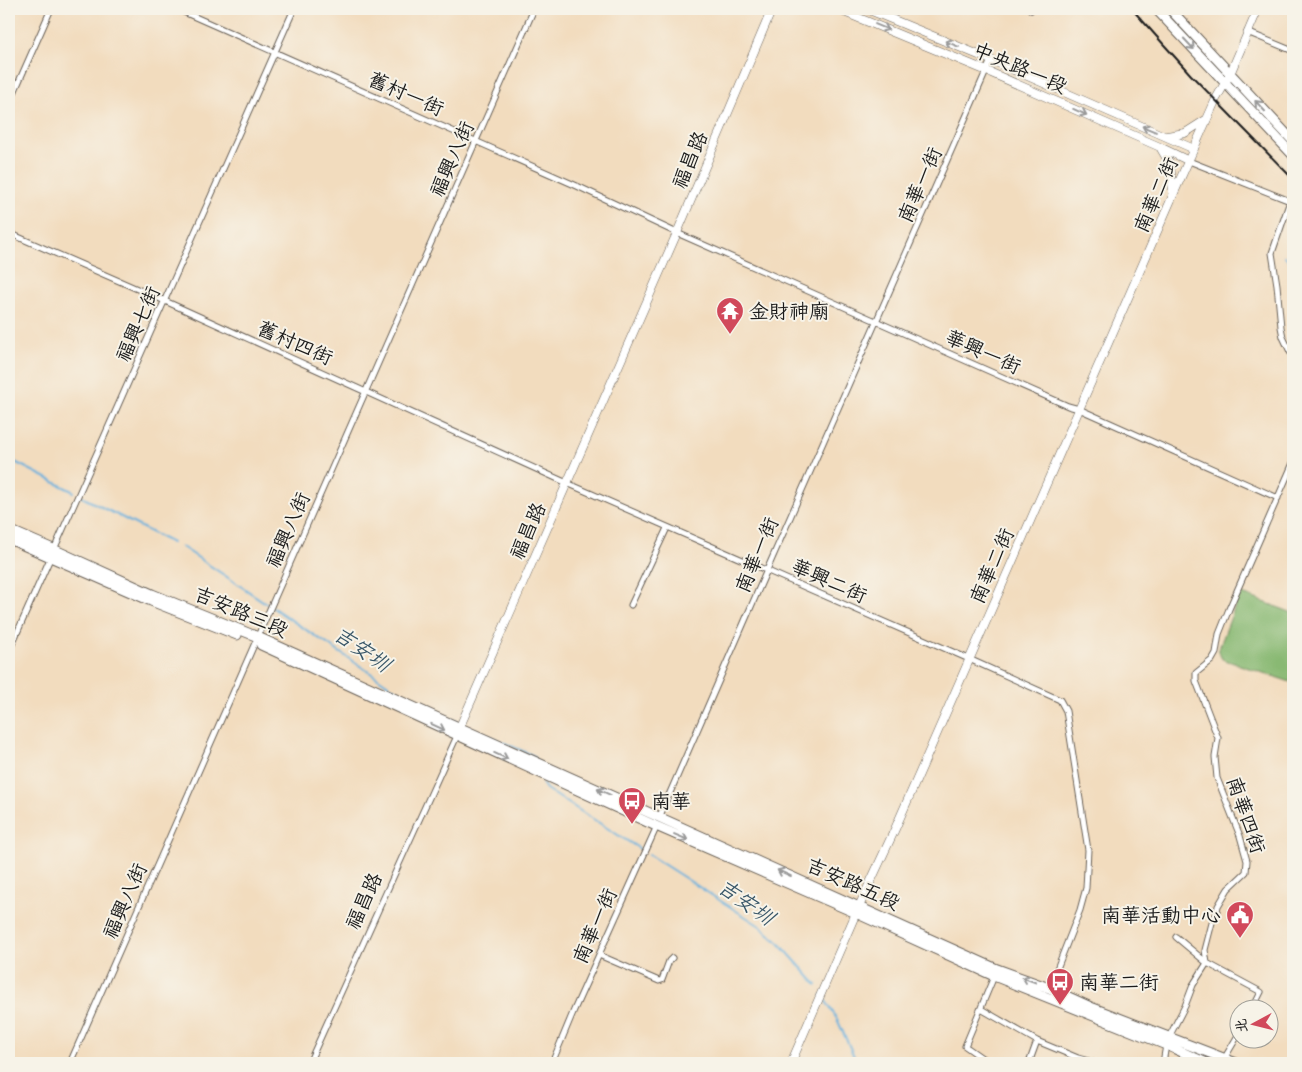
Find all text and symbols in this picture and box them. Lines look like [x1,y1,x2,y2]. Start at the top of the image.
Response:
one-way arrow [874,23,889,33]
street label: 中央路一段 [969,37,1071,99]
one-way arrow [1183,38,1195,51]
one-way arrow [945,39,960,48]
street label: 舊村一街 [364,66,448,122]
one-way arrow [1254,100,1266,112]
one-way arrow [1072,107,1087,117]
street label: 福興八街 [424,117,480,201]
one-way arrow [1142,123,1157,133]
street label: 福昌路 [667,127,714,192]
street label: 南華一街 [892,143,948,227]
street label: 南華二街 [1128,153,1184,237]
street label: 福興七街 [110,282,166,366]
temple icon: 金財神廟 [715,296,745,335]
place label: 金財神廟 [749,299,829,324]
street label: 舊村四街 [253,315,337,371]
street label: 華興一街 [941,324,1025,380]
street label: 福興八街 [260,488,316,572]
street label: 福昌路 [504,498,552,563]
street label: 南華一街 [730,513,784,597]
street label: 南華二街 [964,524,1020,608]
street label: 華興二街 [787,553,871,609]
street label: 吉安路三段 [190,581,292,643]
water label: 吉安圳 [329,621,397,679]
one-way arrow [430,723,445,732]
one-way arrow [493,752,508,761]
street label: 南華四街 [1221,773,1271,857]
one-way arrow [597,786,612,796]
bus stop icon: 南華 [617,786,647,825]
place label: 南華 [651,789,691,814]
one-way arrow [673,833,688,843]
street label: 吉安路五段 [802,852,904,916]
street label: 福興八街 [97,859,153,943]
one-way arrow [777,867,792,877]
street label: 福昌路 [340,868,388,933]
water label: 吉安圳 [713,873,781,932]
street label: 南華一街 [567,884,623,968]
public building icon: 南華活動中心 [1225,900,1255,939]
place label: 南華活動中心 [1101,903,1221,928]
bus stop icon: 南華二街 [1045,967,1075,1006]
place label: 南華二街 [1079,970,1159,995]
one-way arrow [1021,975,1036,984]
north arrow [1230,1000,1280,1050]
text: 北 [1232,1018,1251,1034]

